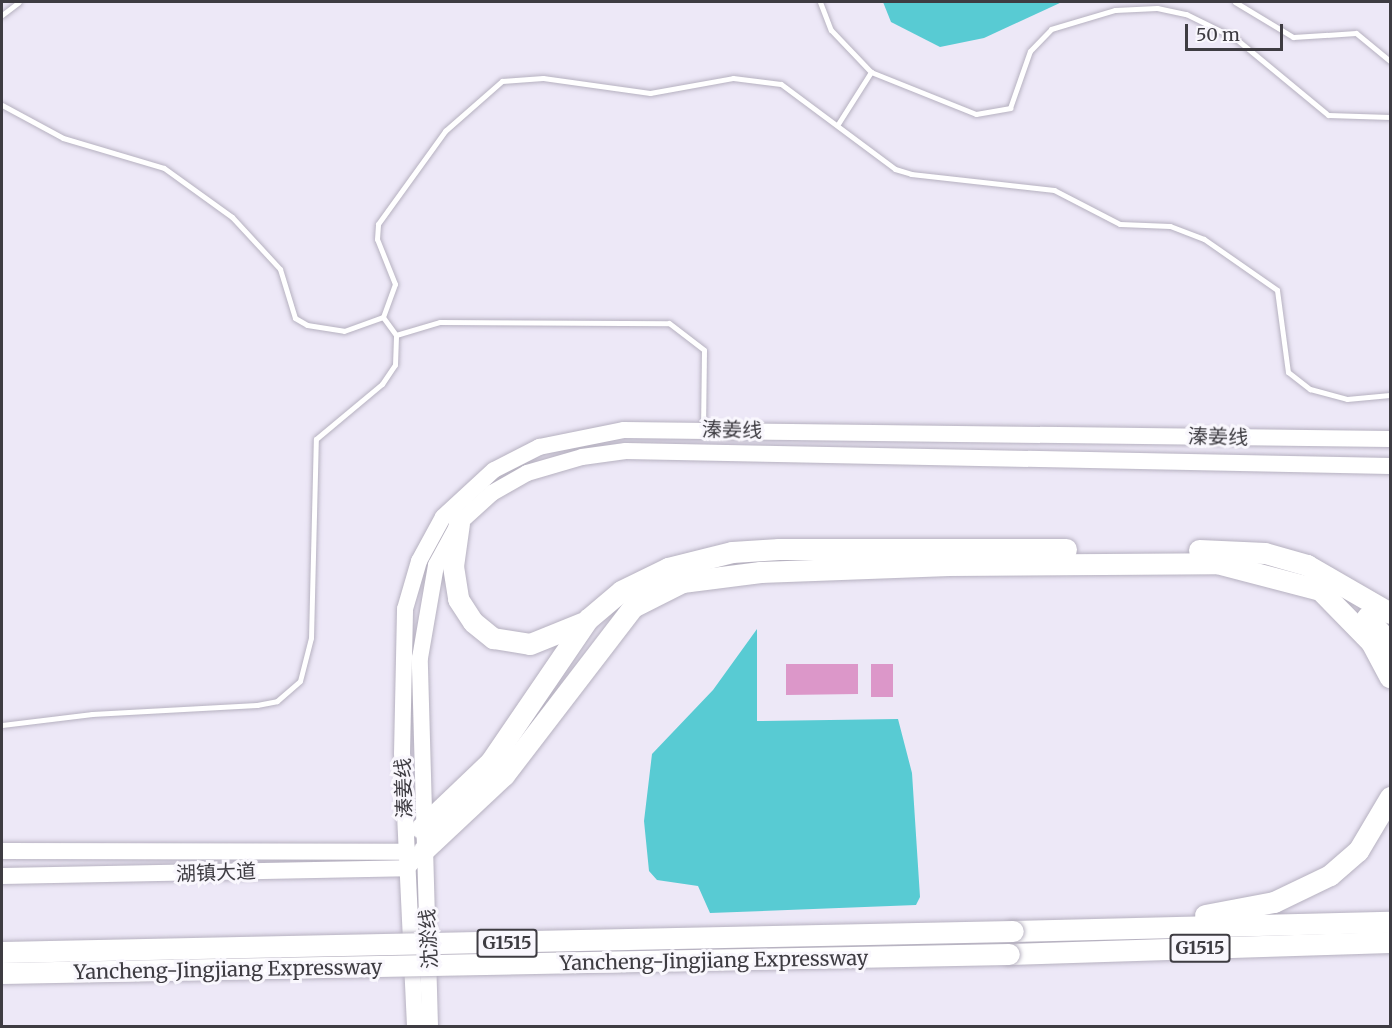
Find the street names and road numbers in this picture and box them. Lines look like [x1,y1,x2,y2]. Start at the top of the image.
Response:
street label: 溱姜线 [702,416,762,442]
street label: 溱姜线 [1188,423,1248,449]
street label: 溱姜线 [390,758,416,818]
street label: 湖镇大道 [176,859,256,885]
street label: 沈淤线 [414,908,442,970]
road number: G1515 [476,928,538,958]
road number: G1515 [1168,933,1232,963]
street label: Yancheng-Jingjiang Expressway [559,945,869,975]
street label: Yancheng-Jingjiang Expressway [73,954,383,984]

